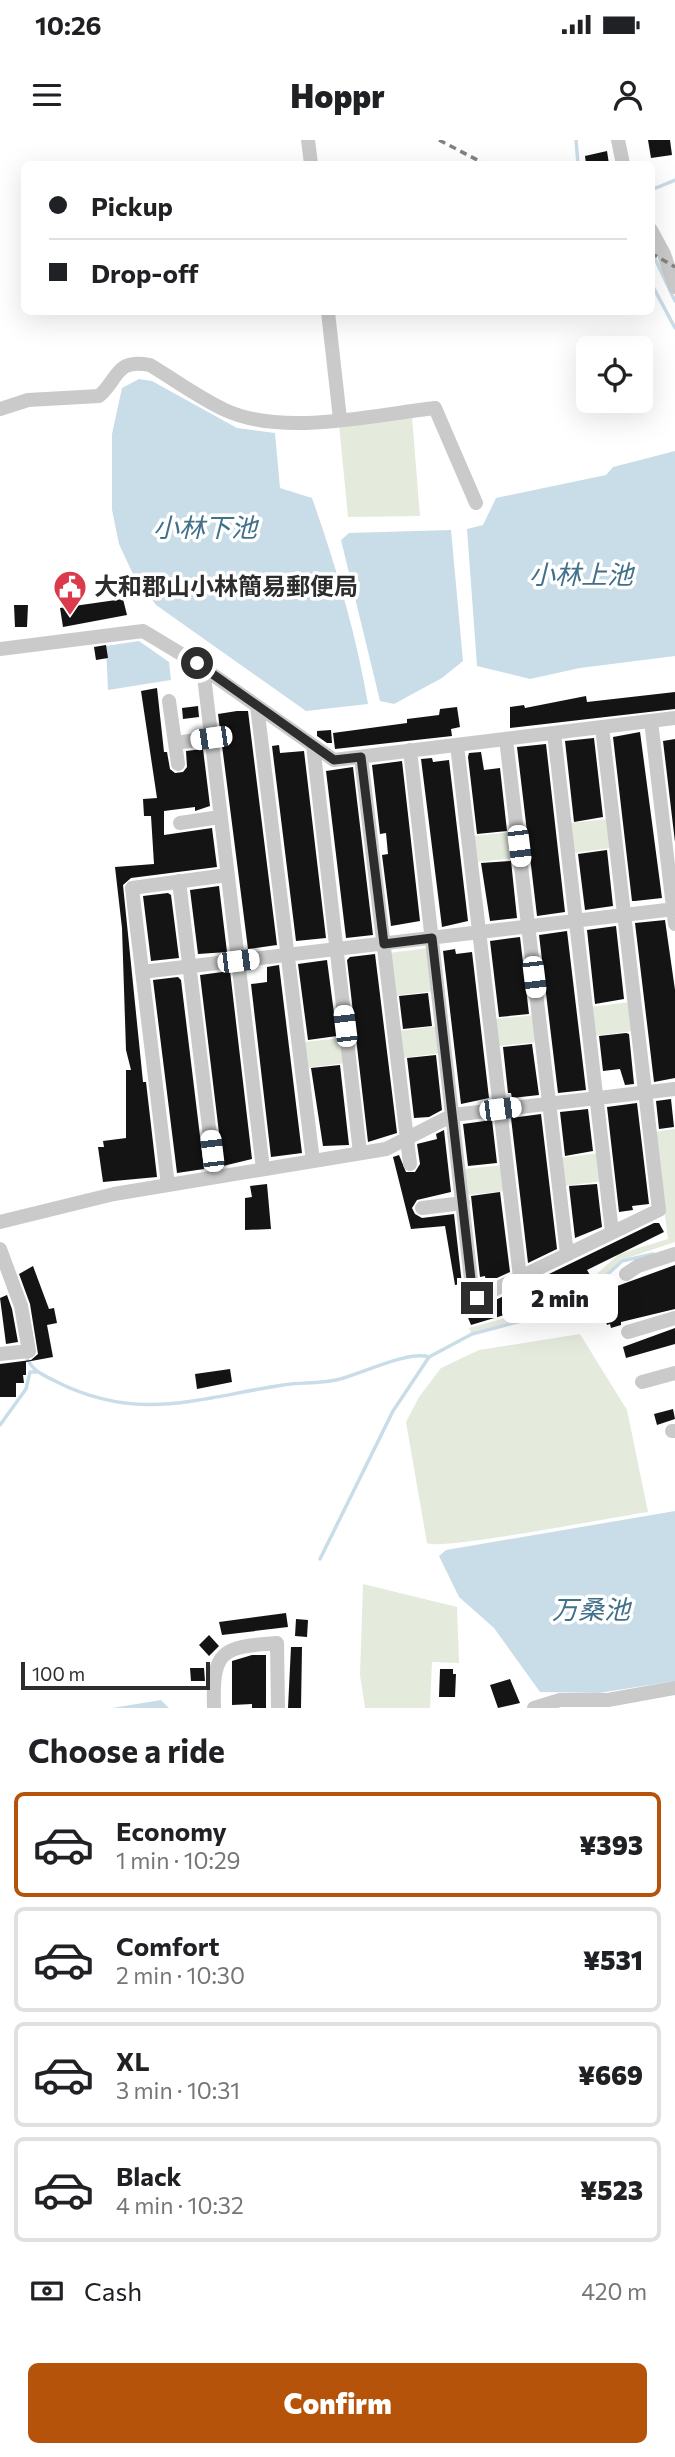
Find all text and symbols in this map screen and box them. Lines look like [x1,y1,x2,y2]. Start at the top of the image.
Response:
text: 10:26 [35,9,102,40]
text: Hoppr [290,75,385,115]
icon: menu [28,76,66,114]
icon: person [609,76,647,114]
text: Pickup [91,190,173,221]
text: Drop-off [91,257,198,288]
map controls [576,336,653,413]
button: locate [576,336,653,413]
water label: 小林下池 [153,511,260,542]
water label: 小林上池 [529,558,636,589]
public building icon: 大和郡山小林簡易郵便局 [51,568,89,617]
place label: 大和郡山小林簡易郵便局 [94,571,358,600]
route start [181,647,213,679]
car [189,725,234,751]
car [507,824,532,868]
car [216,948,261,974]
car [522,955,547,999]
car [333,1004,358,1048]
car [478,1096,523,1122]
car [200,1129,225,1173]
callout: 2 min [502,1274,617,1322]
route end [461,1282,493,1314]
text: 2 min [531,1284,589,1312]
water label: 万桑池 [552,1593,633,1624]
scale bar [21,1659,210,1691]
text: 100 m [32,1662,85,1685]
text: Choose a ride [28,1730,225,1770]
icon: car [32,1813,95,1876]
text: Economy [116,1815,227,1846]
text: ¥393 [579,1829,643,1860]
text: 1 min · 10:29 [116,1846,241,1874]
icon: car [32,1928,95,1991]
text: Comfort [116,1930,219,1961]
text: ¥531 [583,1944,643,1975]
text: 2 min · 10:30 [116,1961,245,1989]
icon: car [32,2043,95,2106]
text: XL [116,2045,150,2076]
text: ¥669 [578,2059,643,2090]
text: 3 min · 10:31 [116,2076,240,2104]
icon: car [32,2158,95,2221]
text: Black [116,2160,182,2191]
text: ¥523 [580,2174,643,2205]
text: 4 min · 10:32 [116,2191,244,2219]
icon: cash [28,2272,66,2310]
text: Cash [84,2275,142,2306]
text: 420 m [581,2277,647,2305]
button: Confirm [28,2363,647,2443]

